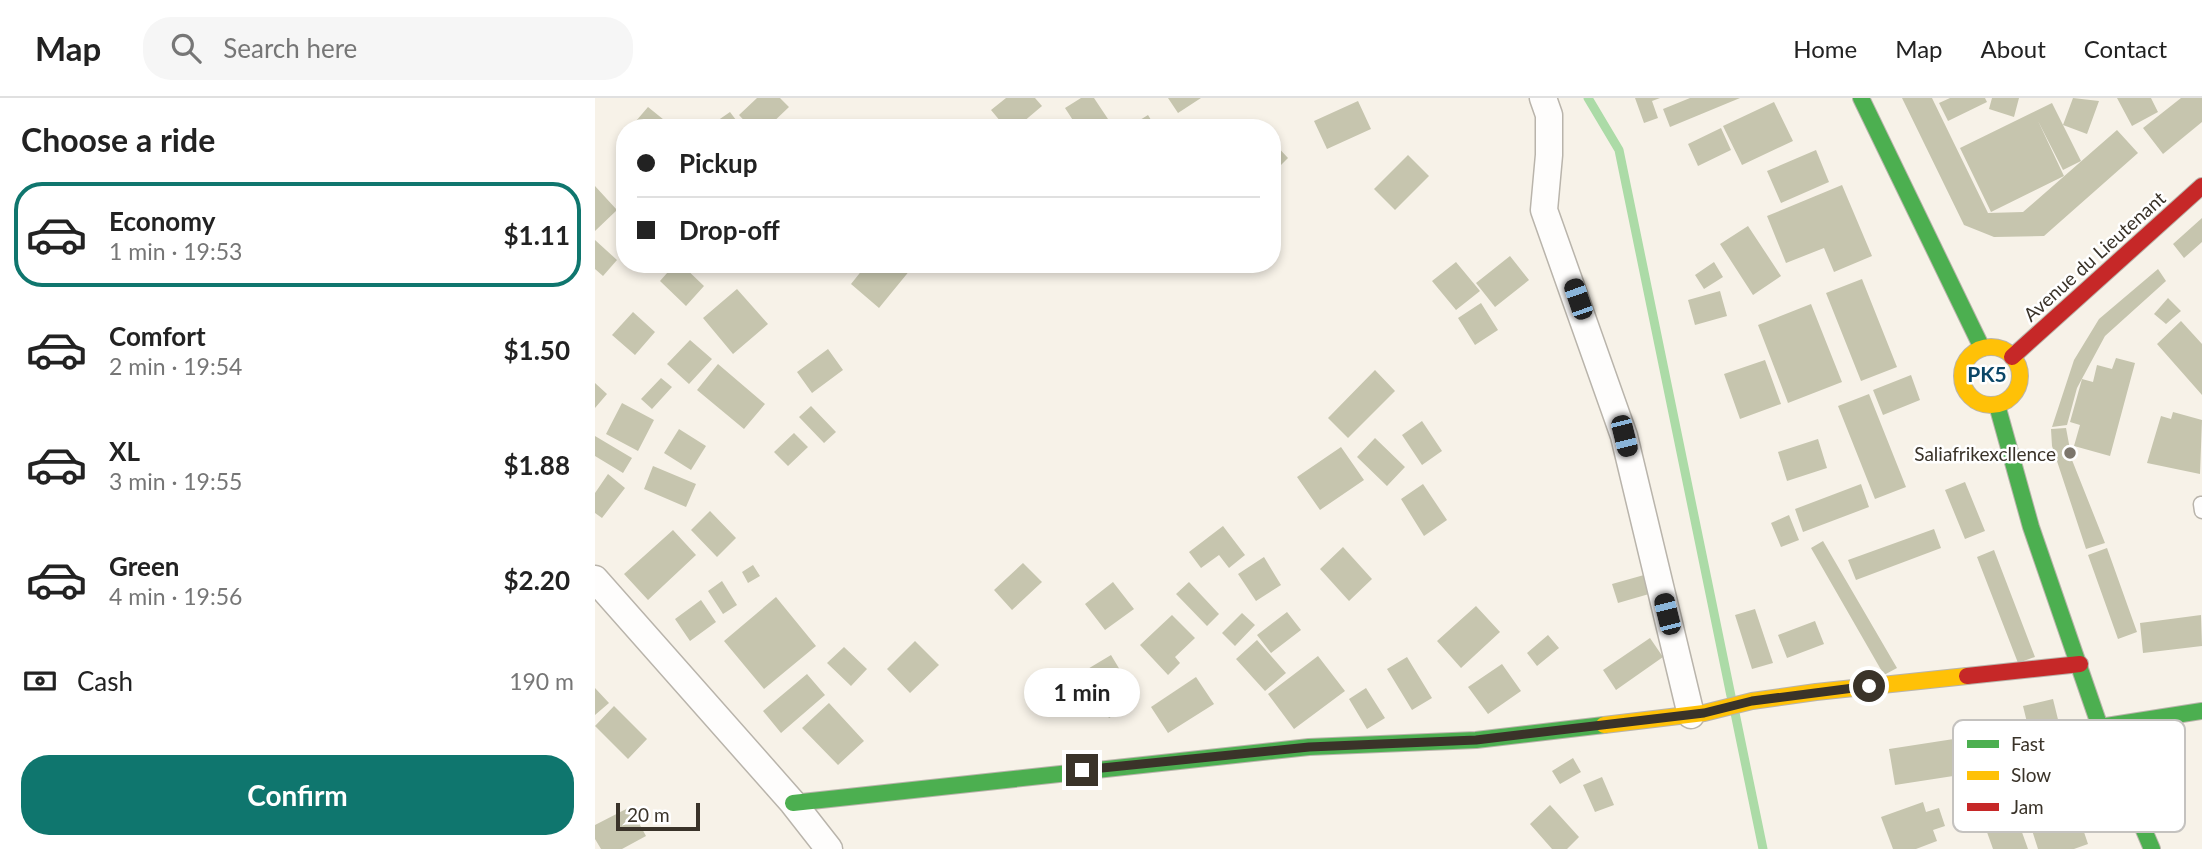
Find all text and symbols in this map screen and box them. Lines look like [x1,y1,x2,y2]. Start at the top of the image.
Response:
search box [143,17,633,80]
text: Map [35,28,101,68]
icon: search [167,29,205,67]
text: Search here [223,32,357,64]
text: Home [1793,34,1857,63]
text: Map [1895,34,1943,63]
text: About [1981,34,2046,63]
text: Contact [2084,34,2167,63]
text: Choose a ride [21,120,215,159]
text: Pickup [679,147,758,179]
street label: Avenue du Lieutenant [2018,186,2170,326]
icon: car [25,203,88,266]
text: Economy [109,205,215,237]
text: Drop-off [679,214,780,246]
text: $1.11 [504,219,570,251]
text: 1 min · 19:53 [109,237,242,265]
car [1562,276,1595,322]
icon: car [25,318,88,381]
text: Comfort [109,320,206,352]
text: $1.50 [504,334,570,366]
text: 2 min · 19:54 [109,352,242,380]
district label: PK5 [1967,361,2007,386]
car [1609,413,1640,459]
icon: car [25,433,88,496]
text: XL [109,435,140,467]
place label: Saliafrikexcllence [1914,442,2056,465]
marker: Saliafrikexcllence [2062,445,2078,461]
text: $1.88 [504,449,570,481]
text: 3 min · 19:55 [109,467,242,495]
icon: car [25,548,88,611]
text: Green [109,550,179,582]
text: $2.20 [504,564,570,596]
text: 4 min · 19:56 [109,582,242,610]
car [1652,591,1683,637]
icon: cash [21,662,59,700]
text: Cash [77,665,133,697]
text: 190 m [509,667,574,695]
callout: 1 min [1024,668,1140,718]
route start [1853,670,1885,702]
text: 1 min [1053,678,1111,706]
legend [1953,720,2185,832]
text: Fast [2011,732,2045,755]
route end [1066,754,1098,786]
button: Confirm [21,755,574,835]
text: Slow [2011,763,2051,786]
text: Jam [2011,795,2044,818]
scale bar [616,800,700,832]
text: 20 m [627,803,670,826]

